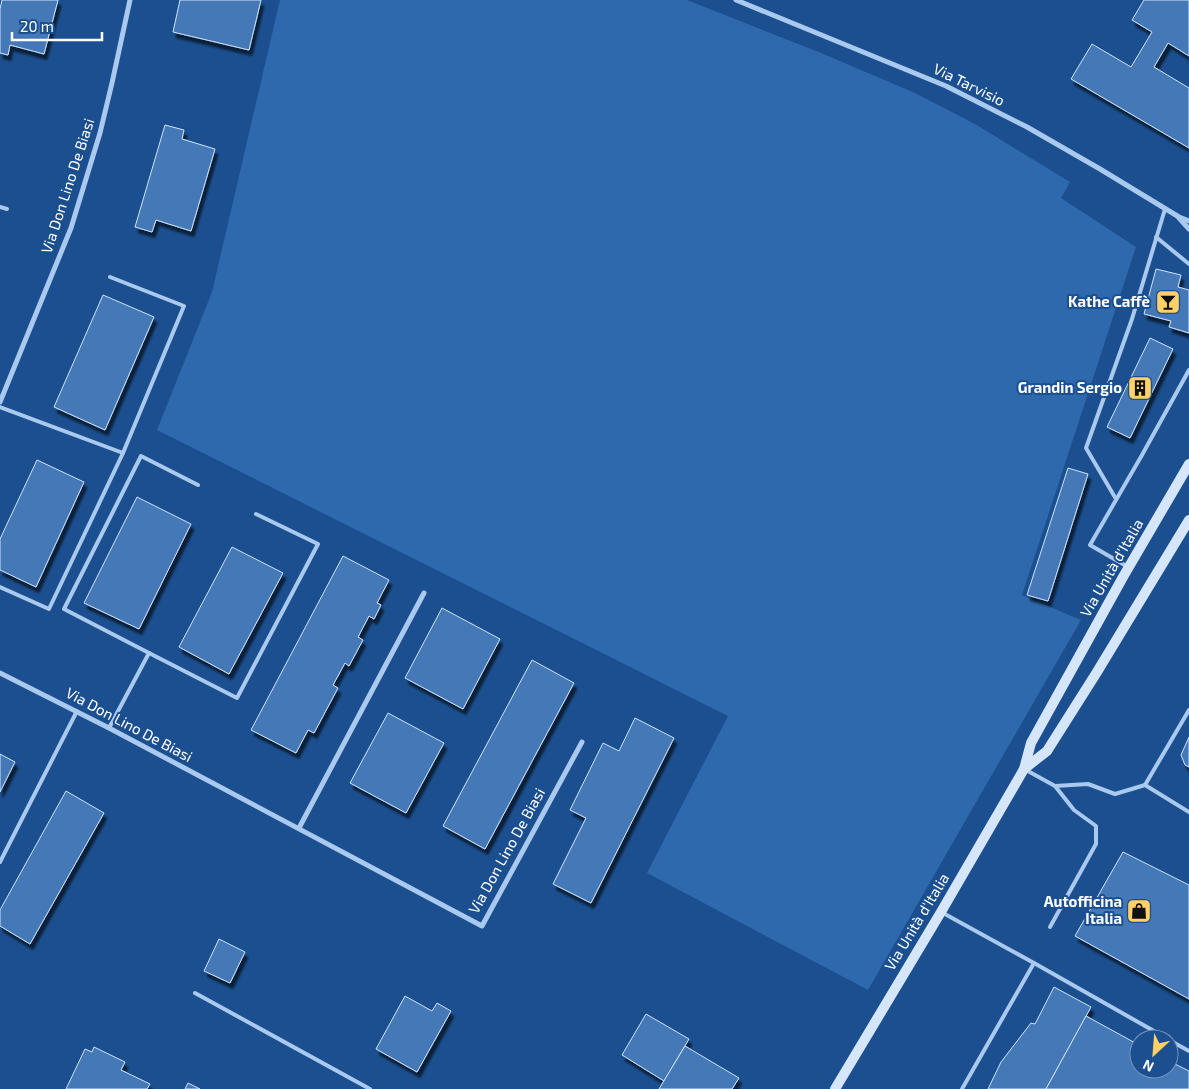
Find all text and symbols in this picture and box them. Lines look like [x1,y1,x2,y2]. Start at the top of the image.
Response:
scale bar [12,10,102,42]
text: 20 m [20,17,54,35]
street label: Via Tarvisio [931,59,1008,109]
street label: Via Don Lino De Biasi [37,116,97,255]
bar icon: Kathe Caffè [1155,289,1181,315]
place label: Kathe Caffè [1068,292,1150,310]
building icon: Grandin Sergio [1127,375,1153,401]
place label: Grandin Sergio [1018,378,1122,396]
street label: Via Unità d'Italia [1076,515,1146,620]
street label: Via Don Lino De Biasi [63,683,196,765]
street label: Via Don Lino De Biasi [464,785,548,917]
street label: Via Unità d'Italia [880,870,952,973]
place label: Autofficina Italia [1044,892,1122,927]
shop icon: Autofficina Italia [1126,898,1152,924]
north arrow [1129,1029,1179,1079]
text: N [1140,1056,1156,1076]

